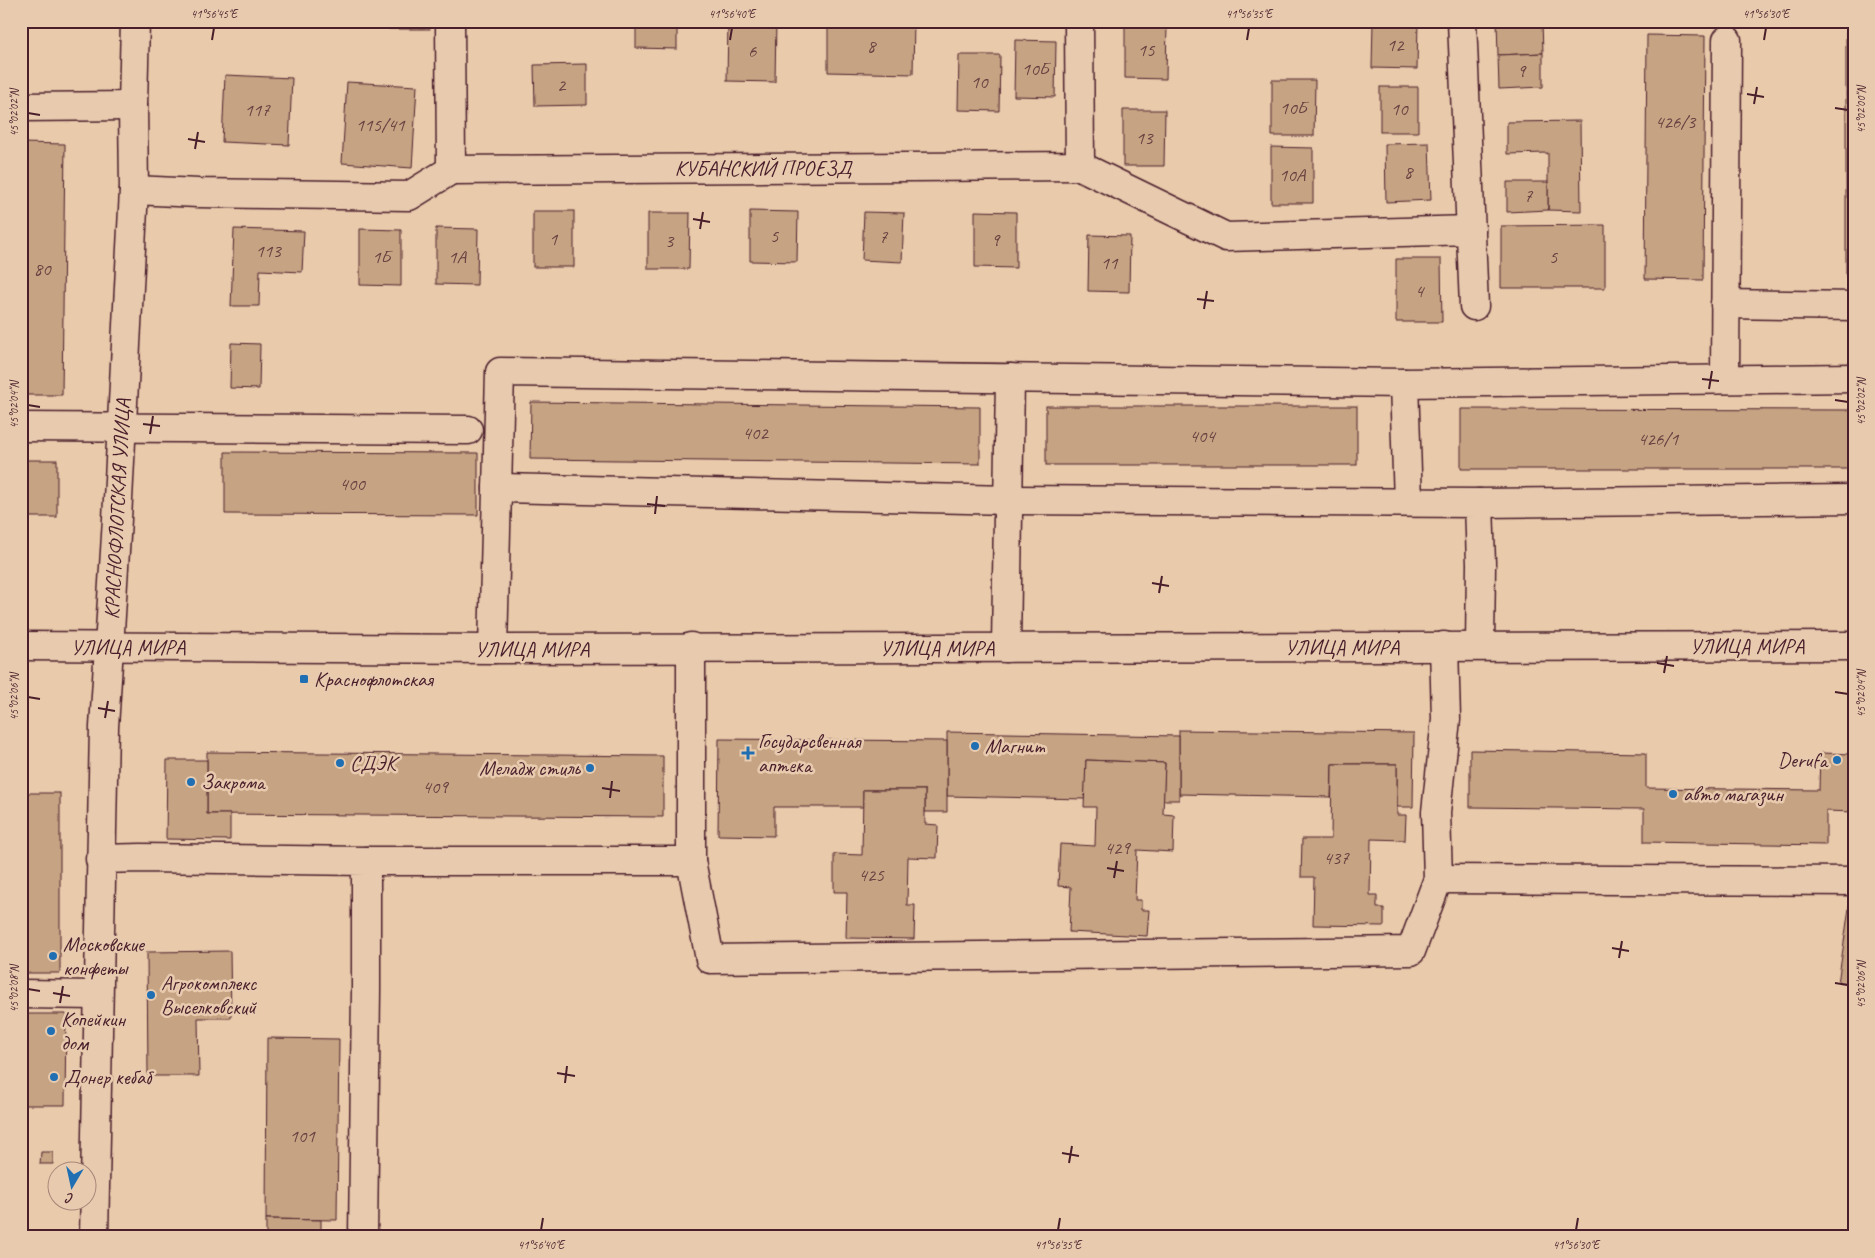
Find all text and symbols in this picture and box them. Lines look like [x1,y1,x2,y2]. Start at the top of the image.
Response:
text: 41°56'45"E [191,6,239,22]
text: 41°56'40"E [709,6,757,22]
text: 41°56'35"E [1226,6,1274,22]
text: 41°56'30"E [1743,6,1791,22]
house number: 12 [1386,33,1405,57]
house number: 8 [867,34,878,58]
house number: 15 [1137,38,1156,62]
house number: 6 [748,39,758,63]
house number: 10Б [1022,57,1052,81]
house number: 9 [1517,59,1527,83]
house number: 10 [970,70,989,94]
house number: 2 [557,73,567,97]
text: 45°02'00"N [1853,85,1869,134]
text: 45°02'02"N [6,88,22,137]
house number: 10Б [1280,96,1310,120]
house number: 10 [1390,97,1409,121]
house number: 117 [244,98,271,122]
house number: 426/3 [1655,110,1697,134]
house number: 115/41 [355,113,406,137]
house number: 13 [1135,126,1154,150]
street label: КУБАНСКИЙ ПРОЕЗД [675,155,853,181]
house number: 8 [1404,160,1415,184]
house number: 10А [1279,163,1307,187]
house number: 7 [1524,184,1534,208]
house number: 5 [770,224,780,248]
house number: 7 [879,225,889,249]
house number: 1 [549,227,559,251]
house number: 9 [991,228,1001,252]
house number: 3 [665,229,675,253]
house number: 113 [255,239,282,263]
house number: 1Б [372,245,393,269]
house number: 1А [448,245,468,269]
house number: 5 [1549,245,1559,269]
house number: 11 [1100,251,1119,275]
house number: 80 [33,257,52,281]
house number: 4 [1415,279,1426,303]
text: 45°02'02"N [1853,377,1869,426]
text: 45°02'04"N [6,380,22,429]
street label: КРАСНОФЛОТСКАЯ УЛИЦА [98,398,136,620]
house number: 402 [742,421,769,445]
house number: 404 [1189,424,1217,448]
house number: 426/1 [1638,427,1680,451]
house number: 400 [339,472,366,496]
street label: УЛИЦА МИРА [1690,633,1805,659]
street label: УЛИЦА МИРА [71,634,186,660]
street label: УЛИЦА МИРА [1285,634,1400,660]
street label: УЛИЦА МИРА [880,635,995,661]
street label: УЛИЦА МИРА [475,636,590,662]
place label: Краснофлотская [314,666,434,692]
text: 45°02'04"N [1853,669,1869,718]
text: 45°02'06"N [6,672,22,721]
marker: Краснофлотская [298,673,310,685]
place label: Государсвенная аптека [758,728,862,778]
place label: Магнит [985,733,1046,759]
marker: Магнит [969,740,981,752]
marker: Государсвенная аптека [742,747,754,759]
place label: Derufa [1778,747,1829,773]
place label: СДЭК [350,750,400,776]
marker: Derufa [1831,754,1843,766]
place label: Меладж стиль [479,755,581,781]
marker: СДЭК [334,757,346,769]
marker: Меладж стиль [584,762,596,774]
place label: Закрома [201,769,267,795]
house number: 409 [422,775,449,799]
marker: Закрома [185,776,197,788]
place label: авто магазин [1683,781,1784,807]
marker: авто магазин [1667,788,1679,800]
house number: 429 [1104,836,1131,860]
house number: 437 [1323,846,1350,870]
house number: 425 [858,863,885,887]
place label: Московские конфеты [63,931,146,981]
marker: Московские конфеты [47,950,59,962]
text: 45°02'06"N [1853,960,1869,1009]
text: 45°02'08"N [6,964,22,1013]
place label: Агрокомплекс Выселковский [161,970,258,1020]
marker: Агрокомплекс Выселковский [145,989,157,1001]
place label: Копейкин дом [61,1006,126,1056]
marker: Копейкин дом [45,1025,57,1037]
place label: Донер кебаб [64,1064,154,1090]
marker: Донер кебаб [48,1071,60,1083]
house number: 101 [289,1124,316,1148]
north arrow [48,1160,98,1210]
text: С [63,1189,75,1207]
text: 41°56'40"E [518,1237,566,1253]
text: 41°56'35"E [1035,1237,1083,1253]
text: 41°56'30"E [1553,1237,1601,1253]

